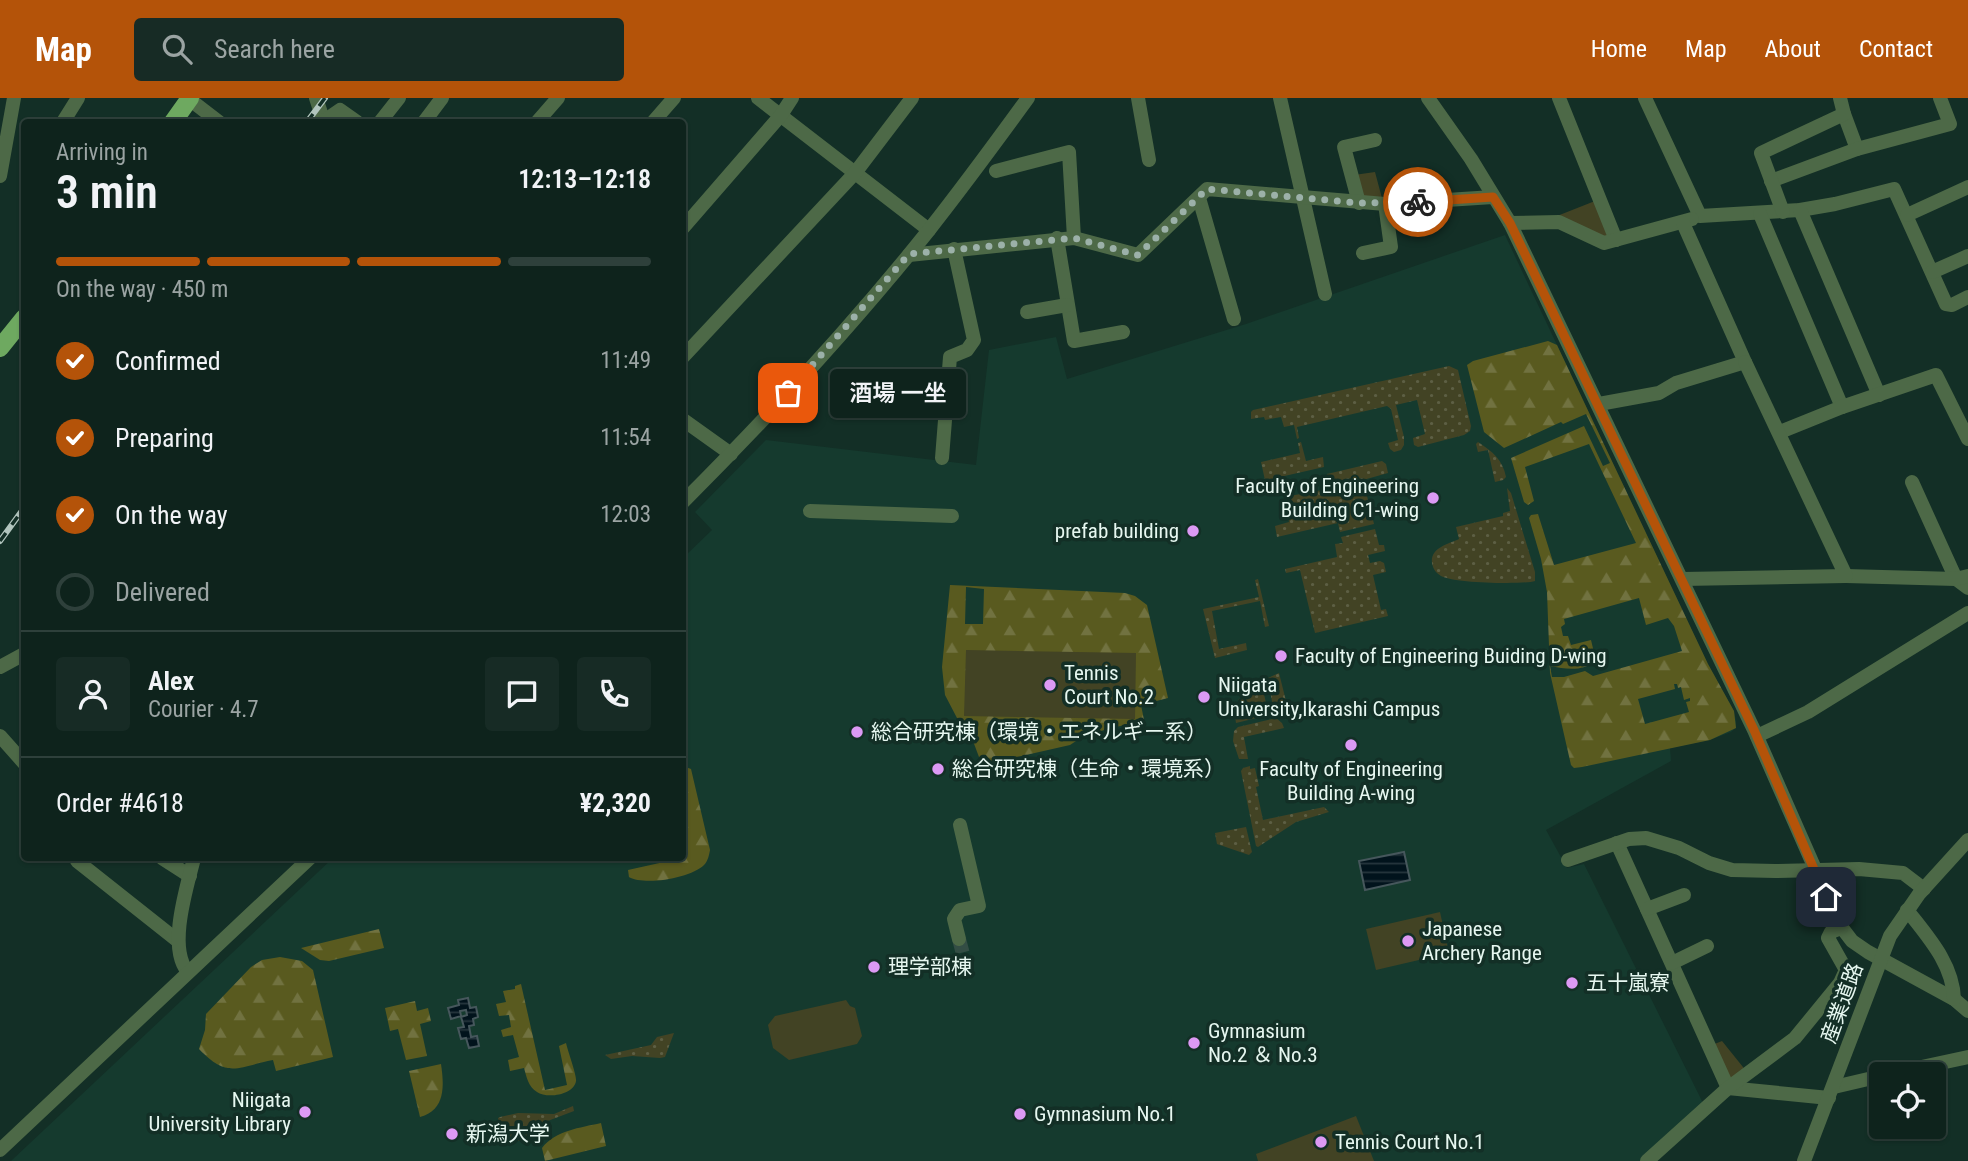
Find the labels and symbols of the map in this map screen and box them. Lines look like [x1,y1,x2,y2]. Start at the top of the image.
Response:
courier [1383,167,1453,237]
pin [758,363,818,423]
callout: 酒場 一坐 [830,368,966,418]
place label: Faculty of Engineering Building C1-wing [1235,474,1419,522]
marker: Faculty of Engineering Building C1-wing [1425,490,1441,506]
place label: prefab building [1055,519,1179,543]
marker: prefab building [1185,523,1201,539]
place label: Faculty of Engineering Buiding D-wing [1295,644,1607,668]
marker: Faculty of Engineering Buiding D-wing [1273,648,1289,664]
place label: Tennis Court No.2 [1064,661,1154,709]
place label: Niigata University,Ikarashi Campus [1218,673,1440,721]
marker: Tennis Court No.2 [1042,677,1058,693]
marker: Niigata University,Ikarashi Campus [1196,689,1212,705]
place label: 総合研究棟（環境・エネルギー系） [871,720,1207,744]
marker: 総合研究棟（環境・エネルギー系） [849,724,865,740]
marker: Faculty of Engineering Building A-wing [1343,737,1359,753]
place label: 総合研究棟（生命・環境系） [952,757,1225,781]
place label: Faculty of Engineering Building A-wing [1259,757,1443,805]
marker: 総合研究棟（生命・環境系） [930,761,946,777]
pin [1796,867,1856,927]
place label: Japanese Archery Range [1422,917,1542,965]
marker: Japanese Archery Range [1400,933,1416,949]
place label: 理学部棟 [888,955,972,979]
marker: 理学部棟 [866,959,882,975]
street label: 産業道路 [1816,959,1868,1047]
place label: 五十嵐寮 [1586,971,1670,995]
marker: 五十嵐寮 [1564,975,1580,991]
place label: Gymnasium No.2 ＆ No.3 [1208,1019,1318,1067]
marker: Gymnasium No.2 ＆ No.3 [1186,1035,1202,1051]
place label: Niigata University Library [148,1088,291,1136]
place label: Gymnasium No.1 [1034,1102,1176,1126]
marker: Niigata University Library [297,1104,313,1120]
marker: Gymnasium No.1 [1012,1106,1028,1122]
place label: 新潟大学 [466,1122,550,1146]
marker: 新潟大学 [444,1126,460,1142]
place label: Tennis Court No.1 [1335,1130,1484,1154]
marker: Tennis Court No.1 [1313,1134,1329,1150]

